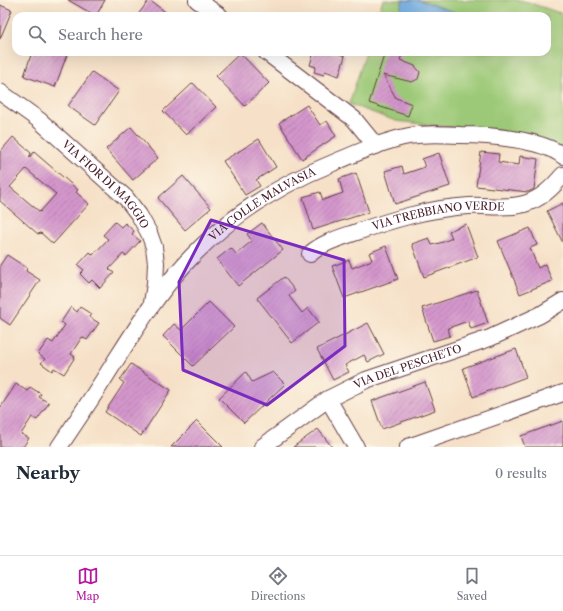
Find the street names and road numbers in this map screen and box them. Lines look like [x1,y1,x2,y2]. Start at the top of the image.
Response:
street label: VIA FIOR DI MAGGIO [58,136,152,231]
street label: VIA COLLE MALVASIA [205,164,319,244]
street label: VIA TREBBIANO VERDE [369,199,505,234]
street label: VIA DEL PESCHETO [351,341,463,392]

